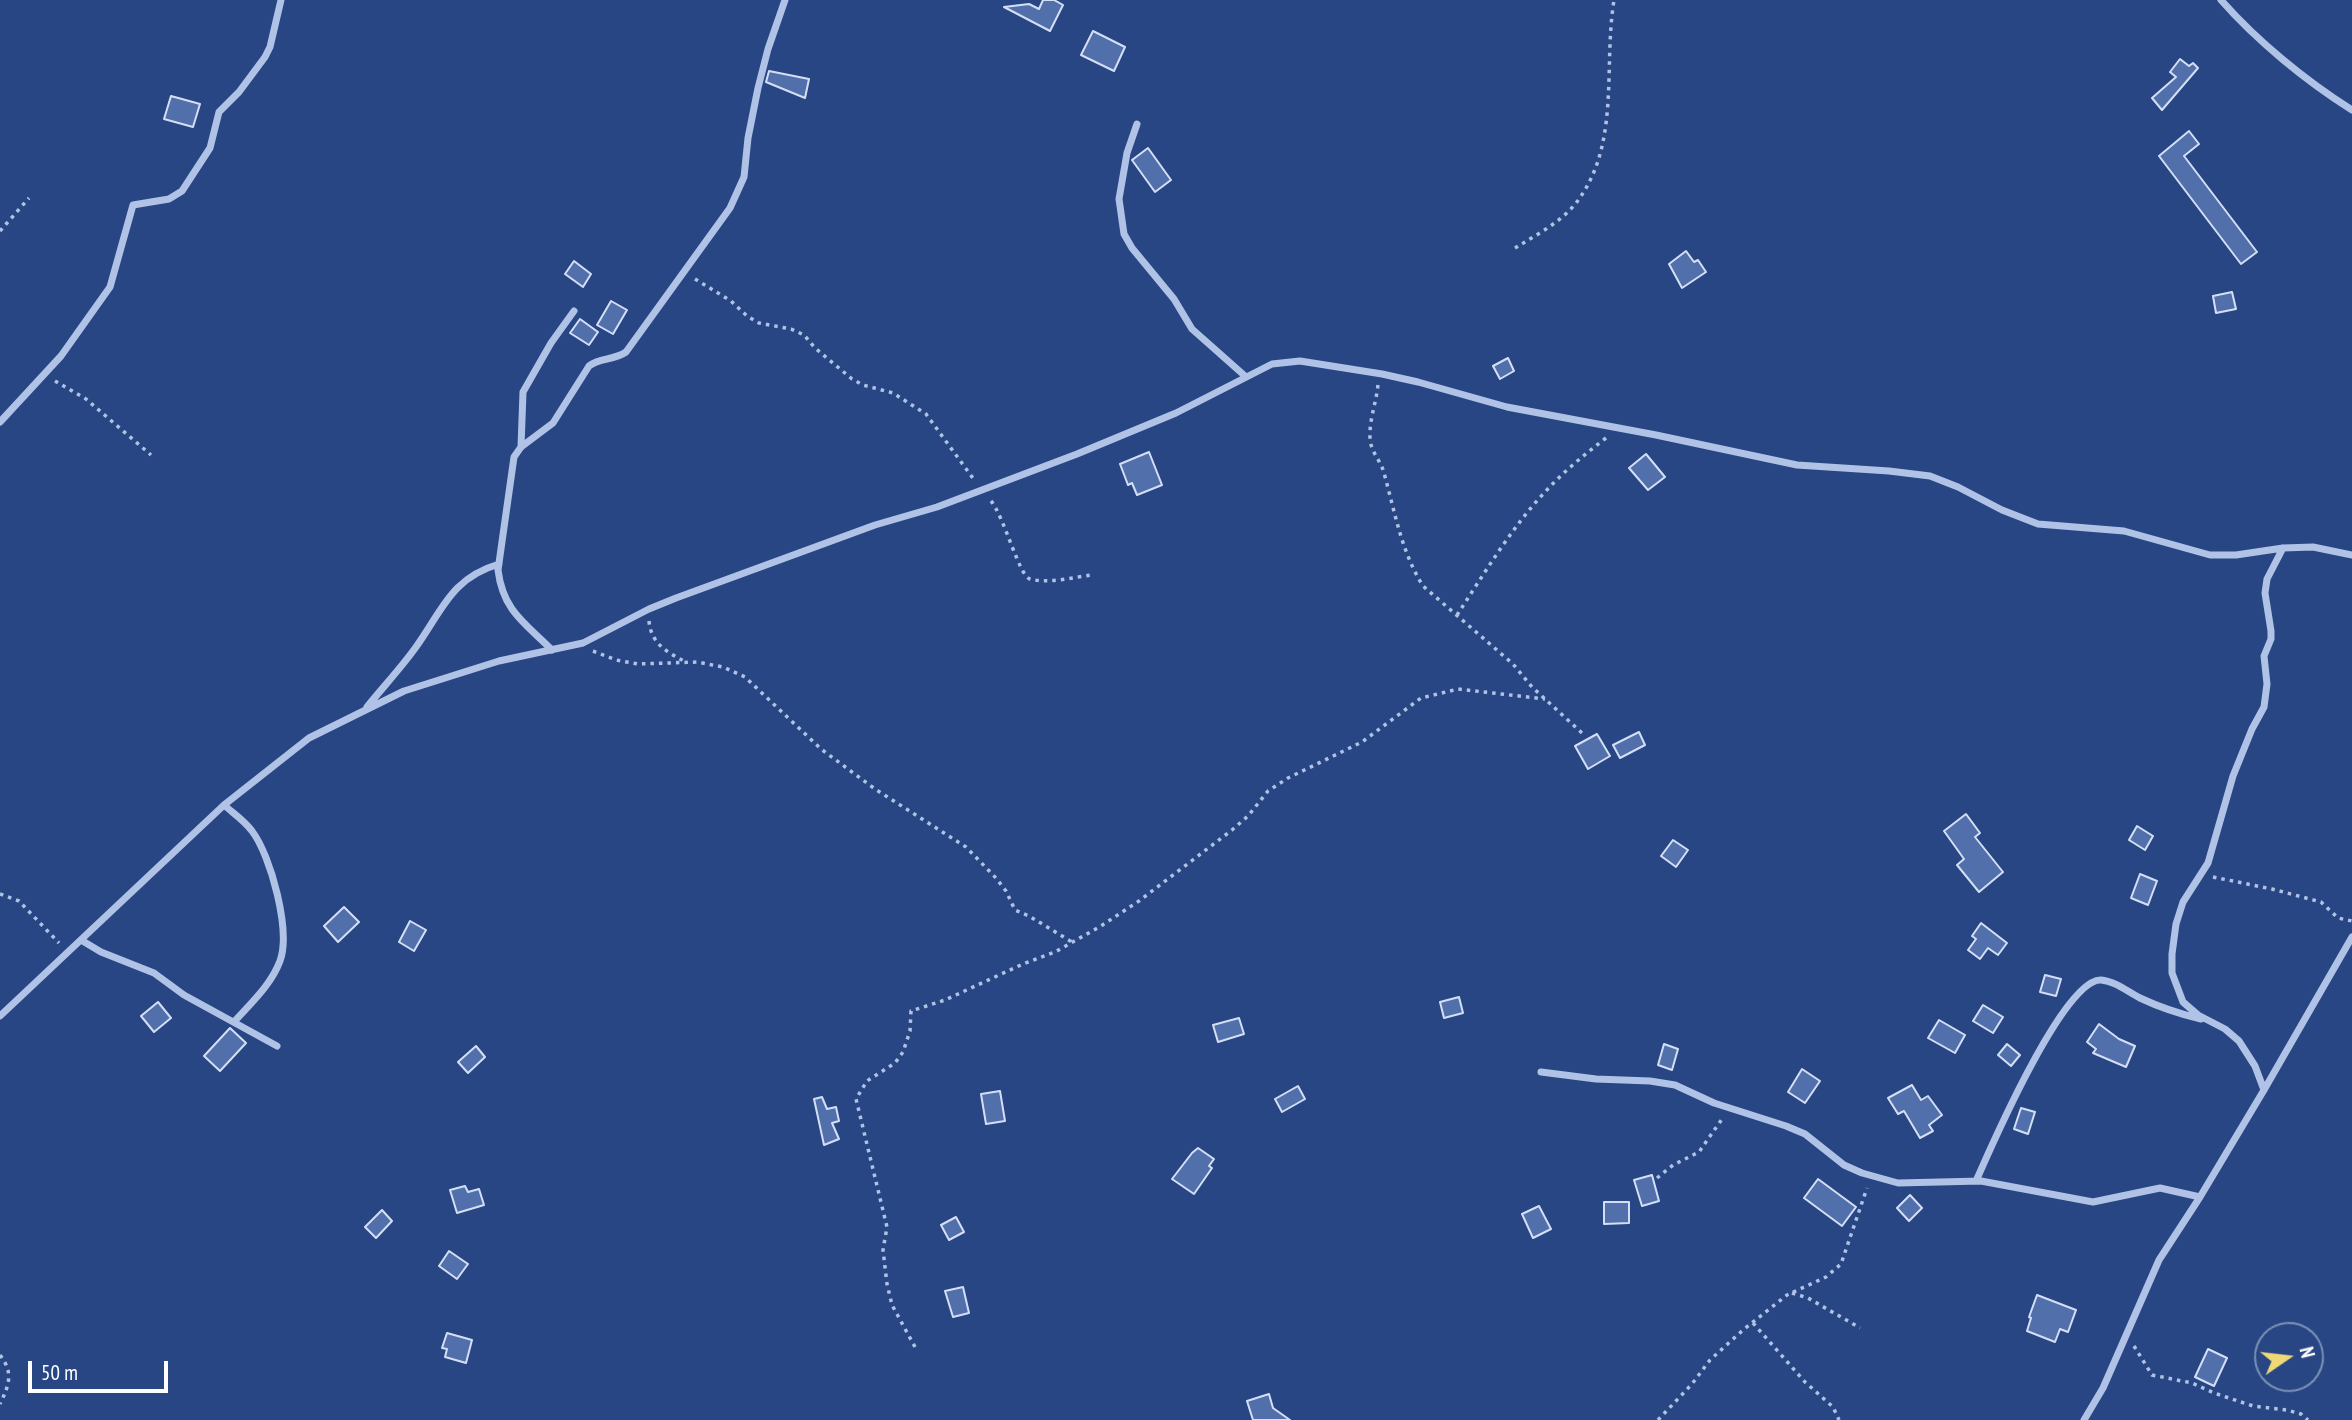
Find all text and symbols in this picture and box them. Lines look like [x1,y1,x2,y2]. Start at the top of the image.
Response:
north arrow [2254,1322,2324,1392]
text: N [2295,1345,2320,1360]
scale bar [32,1346,172,1390]
text: 50 m [41,1359,78,1386]

